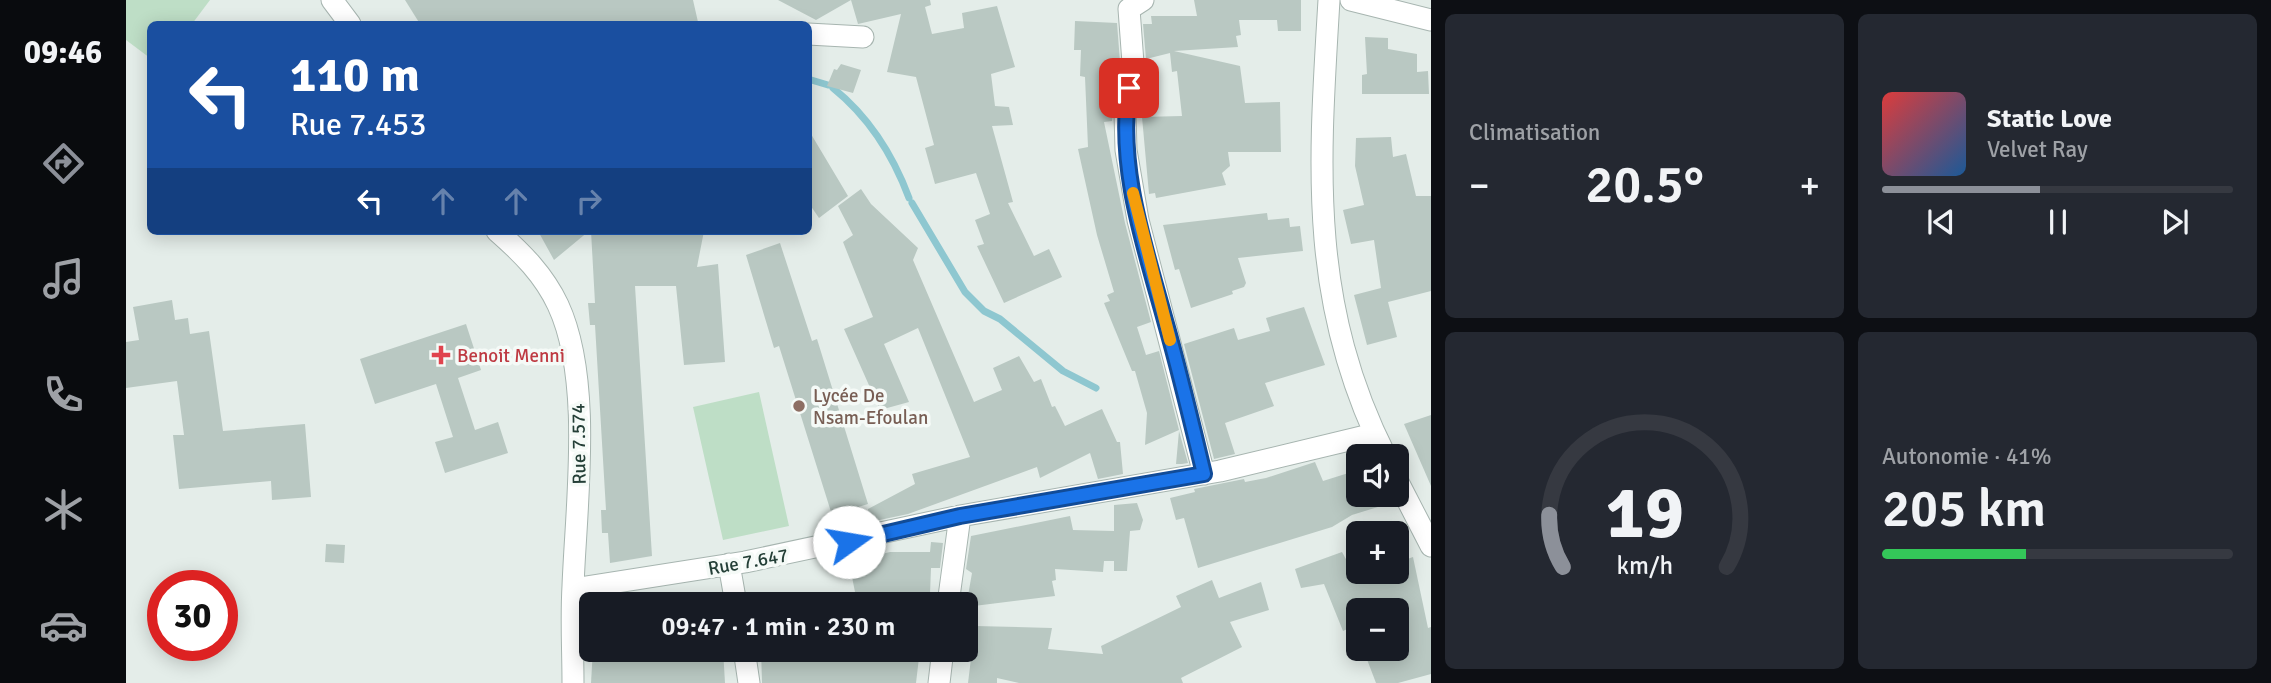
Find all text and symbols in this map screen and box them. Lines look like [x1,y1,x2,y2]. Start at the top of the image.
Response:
text: 09:46 [24,33,102,72]
text: 110 m [290,45,420,105]
icon: left [175,49,266,140]
pin [1099,58,1159,118]
icon: arrive [1110,69,1148,107]
text: Static Love [1987,103,2112,135]
text: Rue 7.453 [290,105,427,144]
text: Climatisation [1469,118,1600,147]
text: Velvet Ray [1987,135,2088,164]
icon: directions [39,139,88,188]
text: 20.5° [1585,153,1704,217]
text: − [1469,162,1490,209]
text: + [1799,162,1820,209]
icon: left [351,182,389,220]
icon: ahead [424,182,462,220]
icon: ahead [497,182,535,220]
icon: right [570,182,608,220]
icon: previous [1922,203,1960,241]
icon: pause [2039,203,2077,241]
icon: next [2156,203,2194,241]
icon: music [39,254,88,303]
place label: Benoit Menni [457,344,565,368]
marker: Benoit Menni [431,345,451,365]
icon: phone [39,370,88,419]
place label: Lycée De Nsam-Efoulan [813,384,928,430]
marker: Lycée De Nsam-Efoulan [791,398,807,414]
street label: Rue 7.574 [566,403,592,485]
text: Autonomie · 41% [1882,442,2052,471]
map controls [1346,444,1409,661]
button: sound [1346,444,1409,507]
text: 19 [1605,469,1684,558]
text: 205 km [1882,477,2046,541]
icon: climate [39,485,88,534]
position arrow [812,505,886,579]
button: + [1346,521,1409,584]
street label: Rue 7.647 [706,543,790,581]
text: km/h [1616,549,1673,580]
speed limit sign: 30 [147,570,238,661]
button: − [1346,598,1409,661]
icon: car [39,601,88,650]
text: 09:47 · 1 min · 230 m [662,611,895,643]

